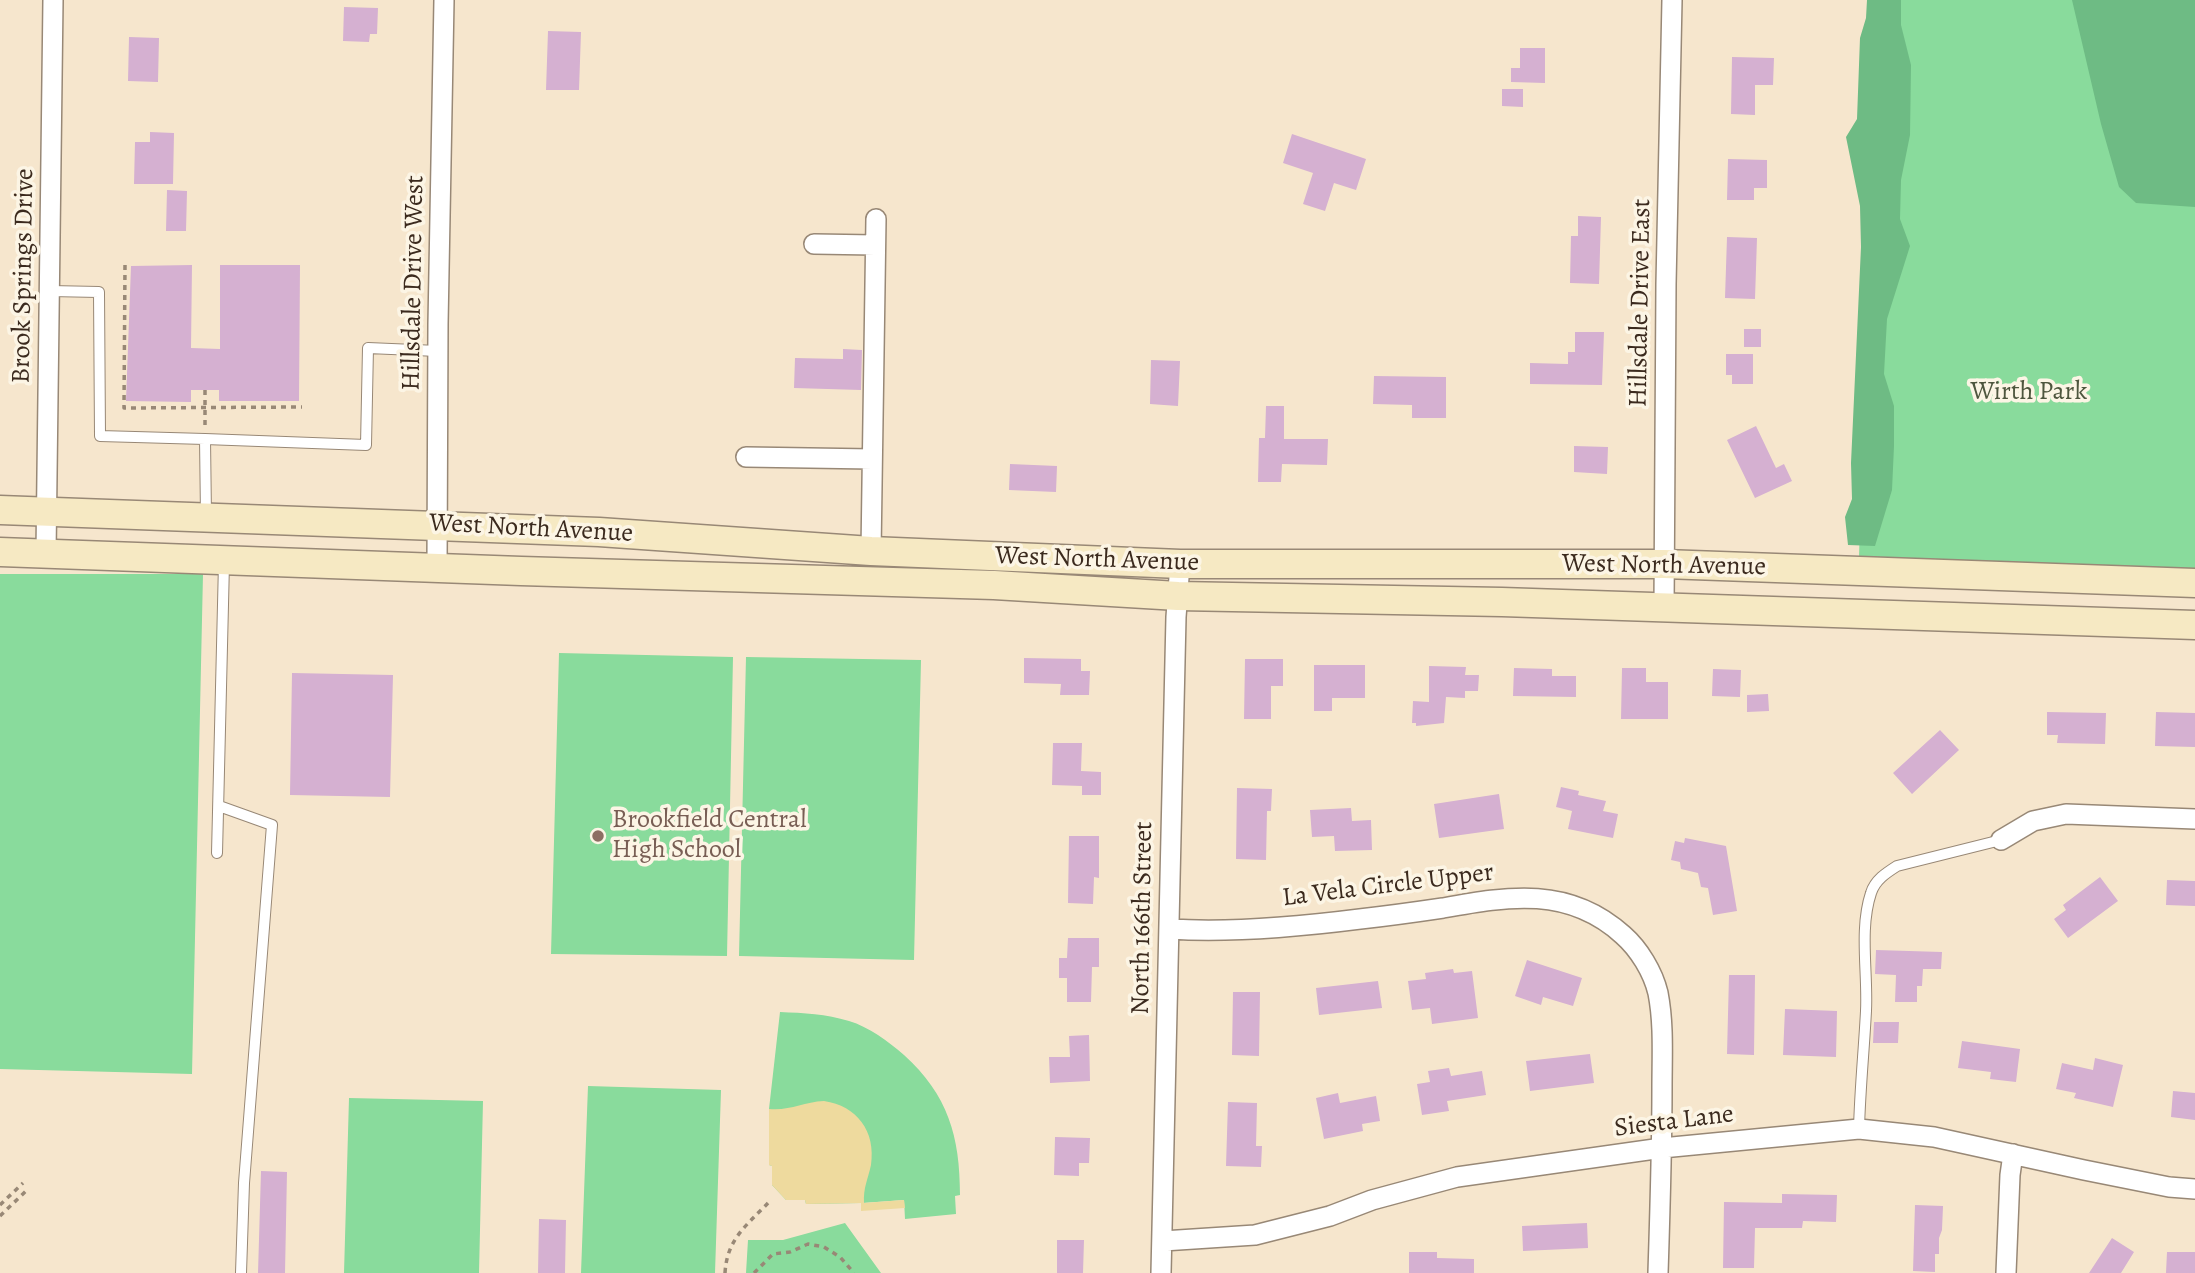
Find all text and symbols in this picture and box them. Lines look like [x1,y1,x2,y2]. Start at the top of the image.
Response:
street label: Brook Springs Drive [7,168,41,384]
street label: Hillsdale Drive West [397,175,431,391]
street label: Hillsdale Drive East [1624,198,1658,408]
park label: Wirth Park [1971,377,2087,409]
street label: West North Avenue [428,508,634,550]
street label: West North Avenue [994,541,1200,579]
street label: West North Avenue [1562,549,1766,583]
place label: Brookfield Central High School [612,805,807,866]
street label: North 166th Street [1126,821,1160,1015]
marker: Brookfield Central High School [590,828,606,844]
street label: La Vela Circle Upper [1280,858,1496,914]
street label: Siesta Lane [1613,1099,1735,1145]

